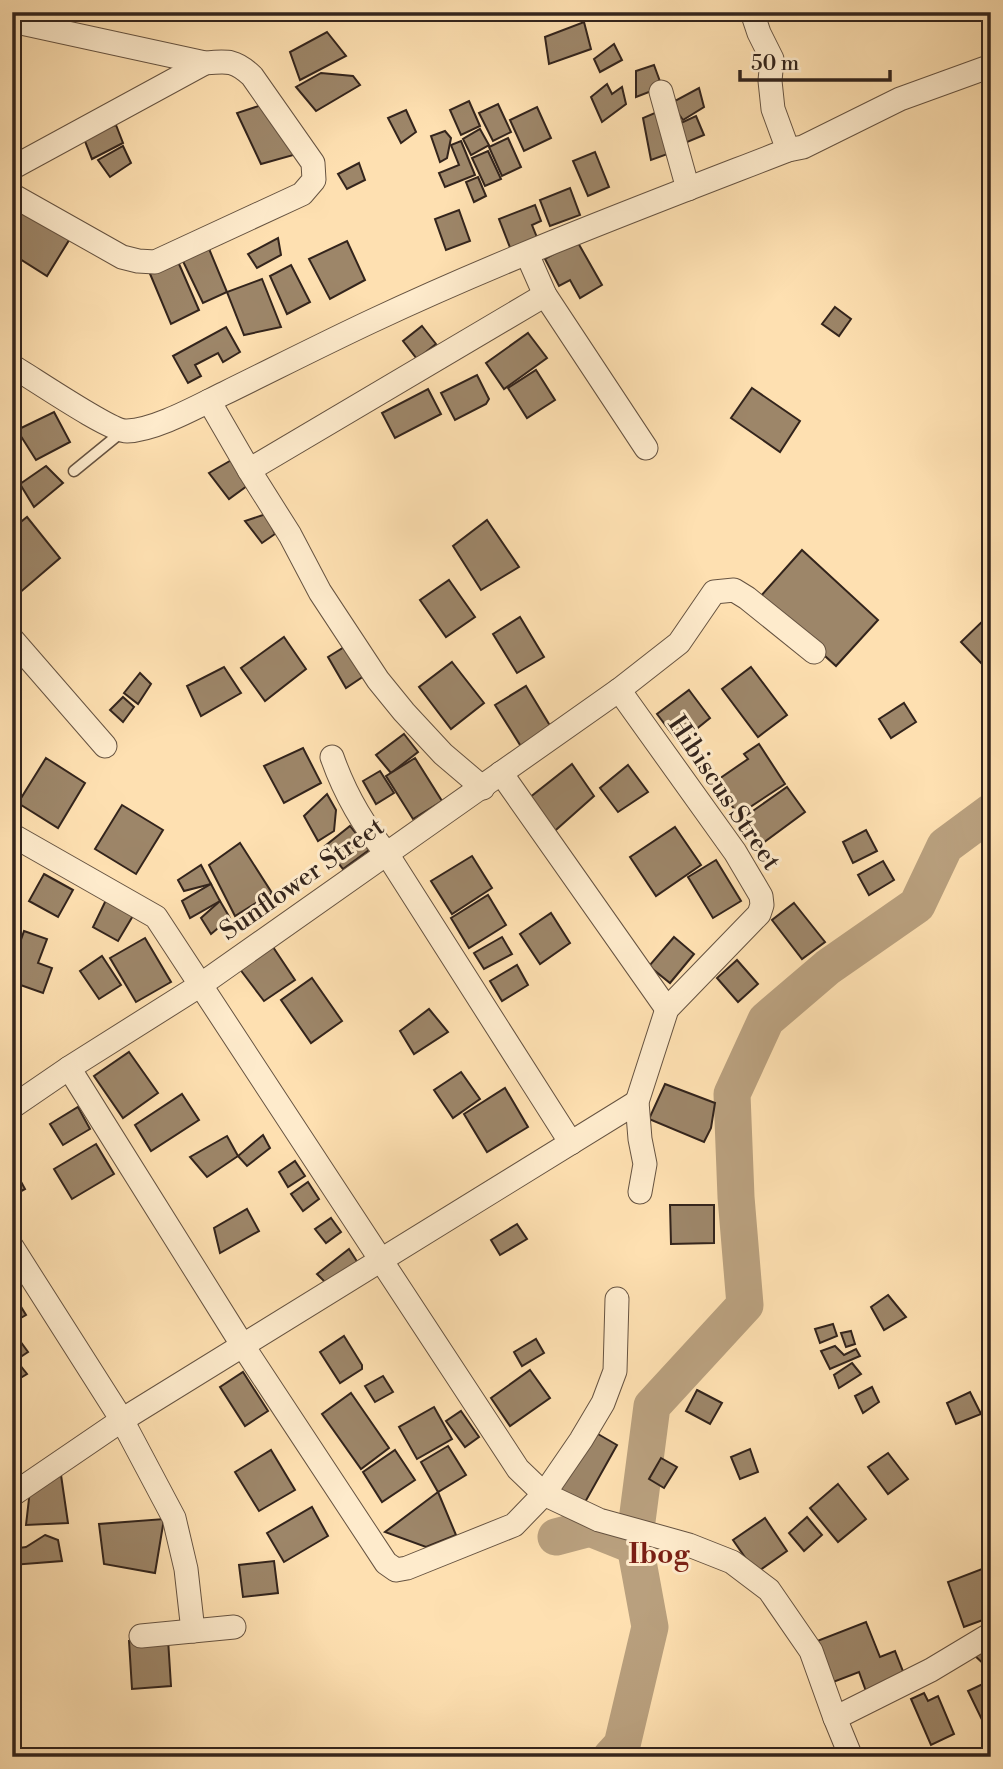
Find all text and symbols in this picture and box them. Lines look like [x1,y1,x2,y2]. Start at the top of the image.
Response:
scale bar [740,38,891,82]
text: 50 m [751,51,799,77]
street label: Hibiscus Street [661,710,787,876]
street label: Sunflower Street [214,811,390,947]
district label: Ibog [629,1537,691,1572]

